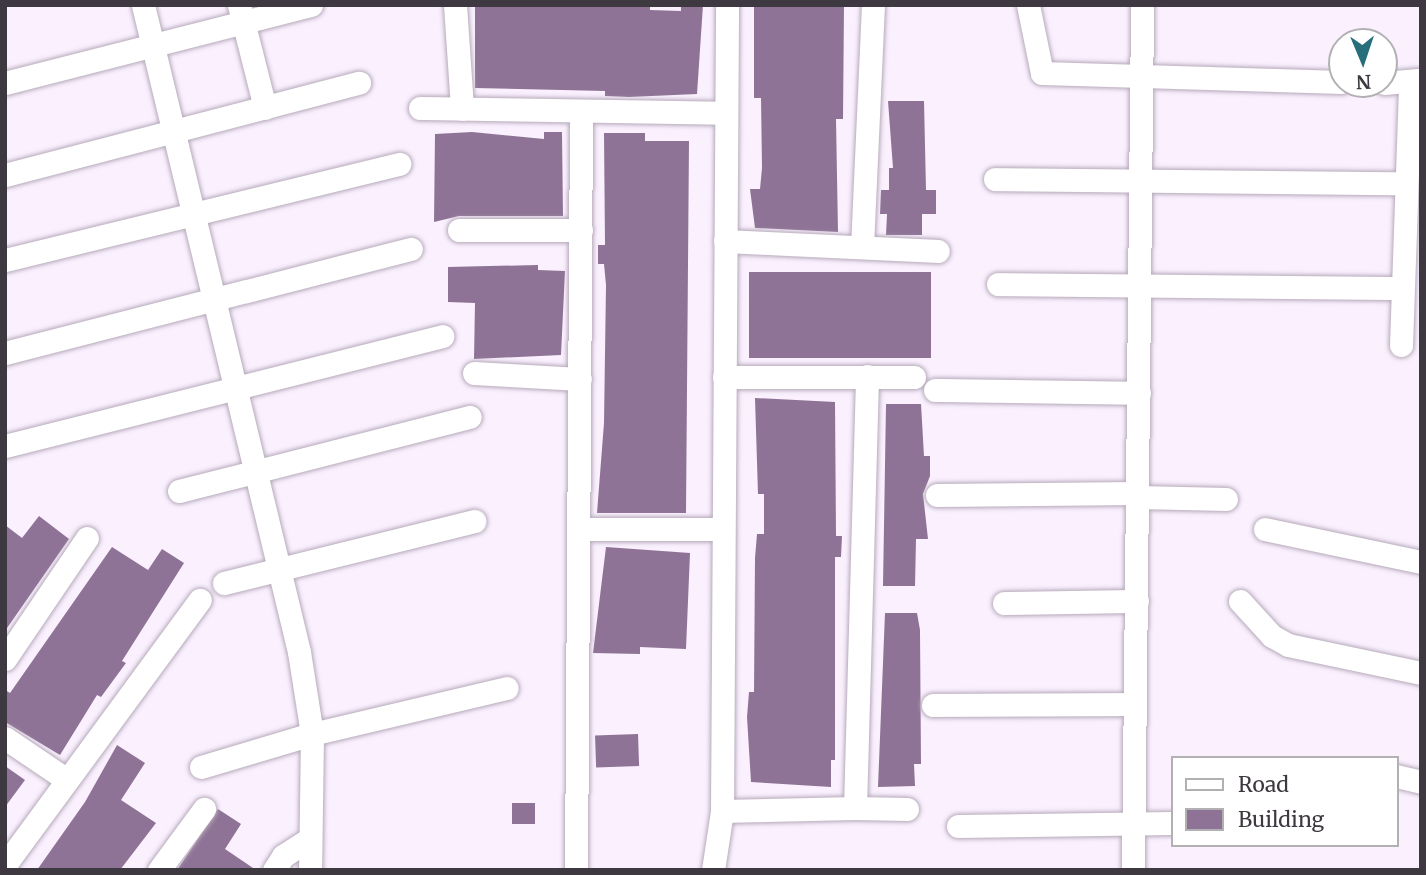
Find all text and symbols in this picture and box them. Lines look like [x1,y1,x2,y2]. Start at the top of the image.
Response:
north arrow [1328,28,1398,98]
text: N [1356,70,1372,94]
legend [1170,756,1398,847]
text: Road [1238,771,1289,798]
text: Building [1238,806,1324,833]

